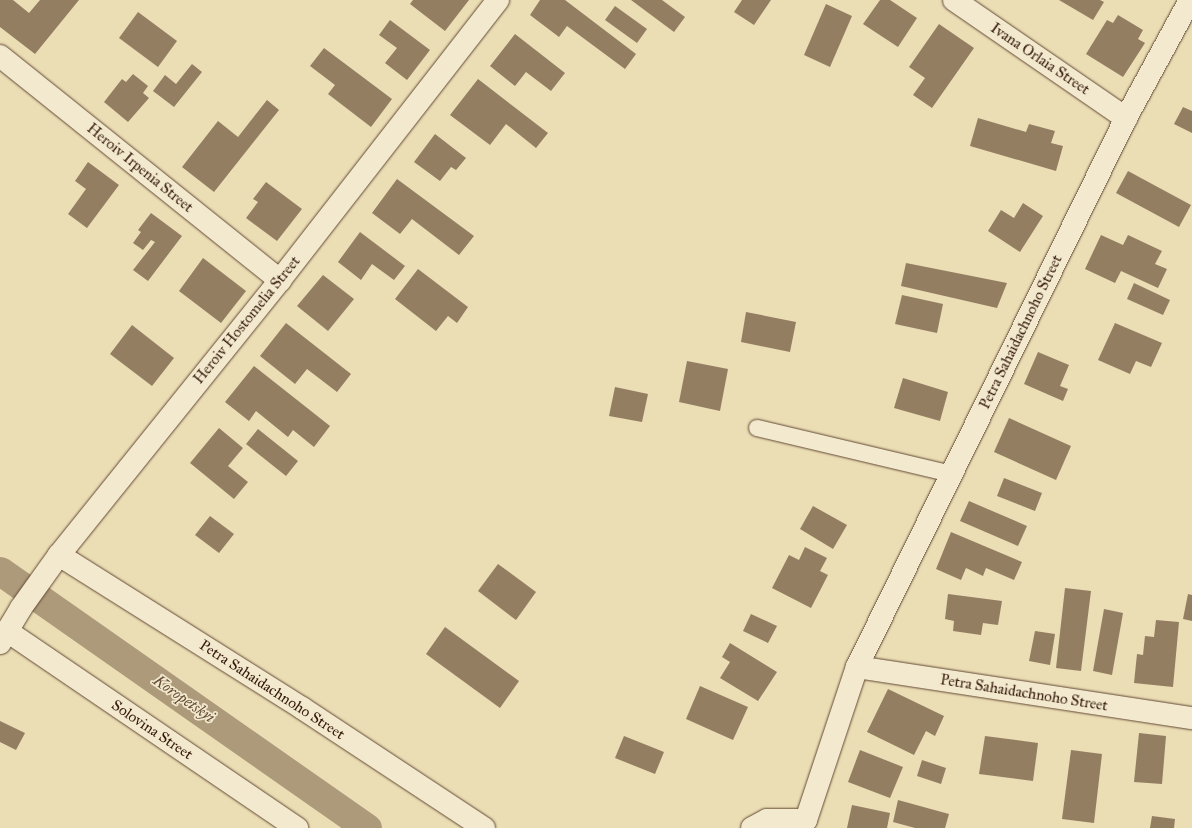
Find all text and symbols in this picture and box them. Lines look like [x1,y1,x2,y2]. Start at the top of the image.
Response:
street label: Ivana Orlaia Street [987,19,1093,99]
street label: Heroiv Irpenia Street [83,120,197,216]
street label: Heroiv Hostomelia Street [190,252,304,388]
street label: Petra Sahaidachnoho Street [976,252,1066,412]
street label: Petra Sahaidachnoho Street [196,636,348,744]
water label: Koropetskyi [150,671,218,727]
street label: Petra Sahaidachnoho Street [939,671,1109,715]
street label: Solovina Street [108,696,196,764]

